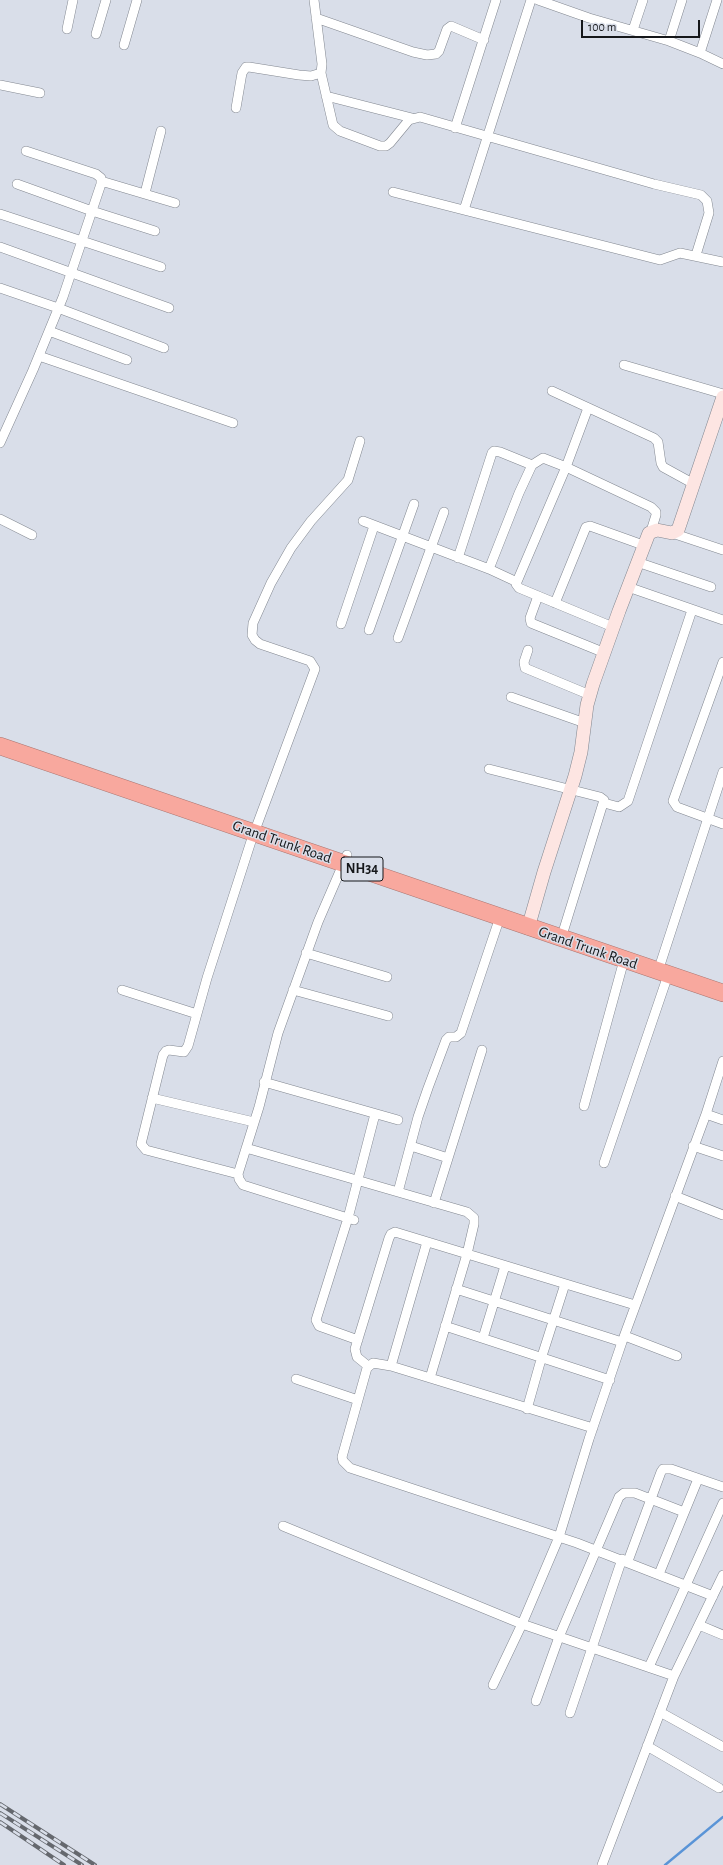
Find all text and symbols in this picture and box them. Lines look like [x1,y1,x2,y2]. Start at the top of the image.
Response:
scale bar [583,12,702,38]
text: 100 m [588,21,616,33]
street label: Grand Trunk Road [230,817,334,867]
road number: NH34 [341,857,383,881]
street label: Grand Trunk Road [536,923,640,973]

